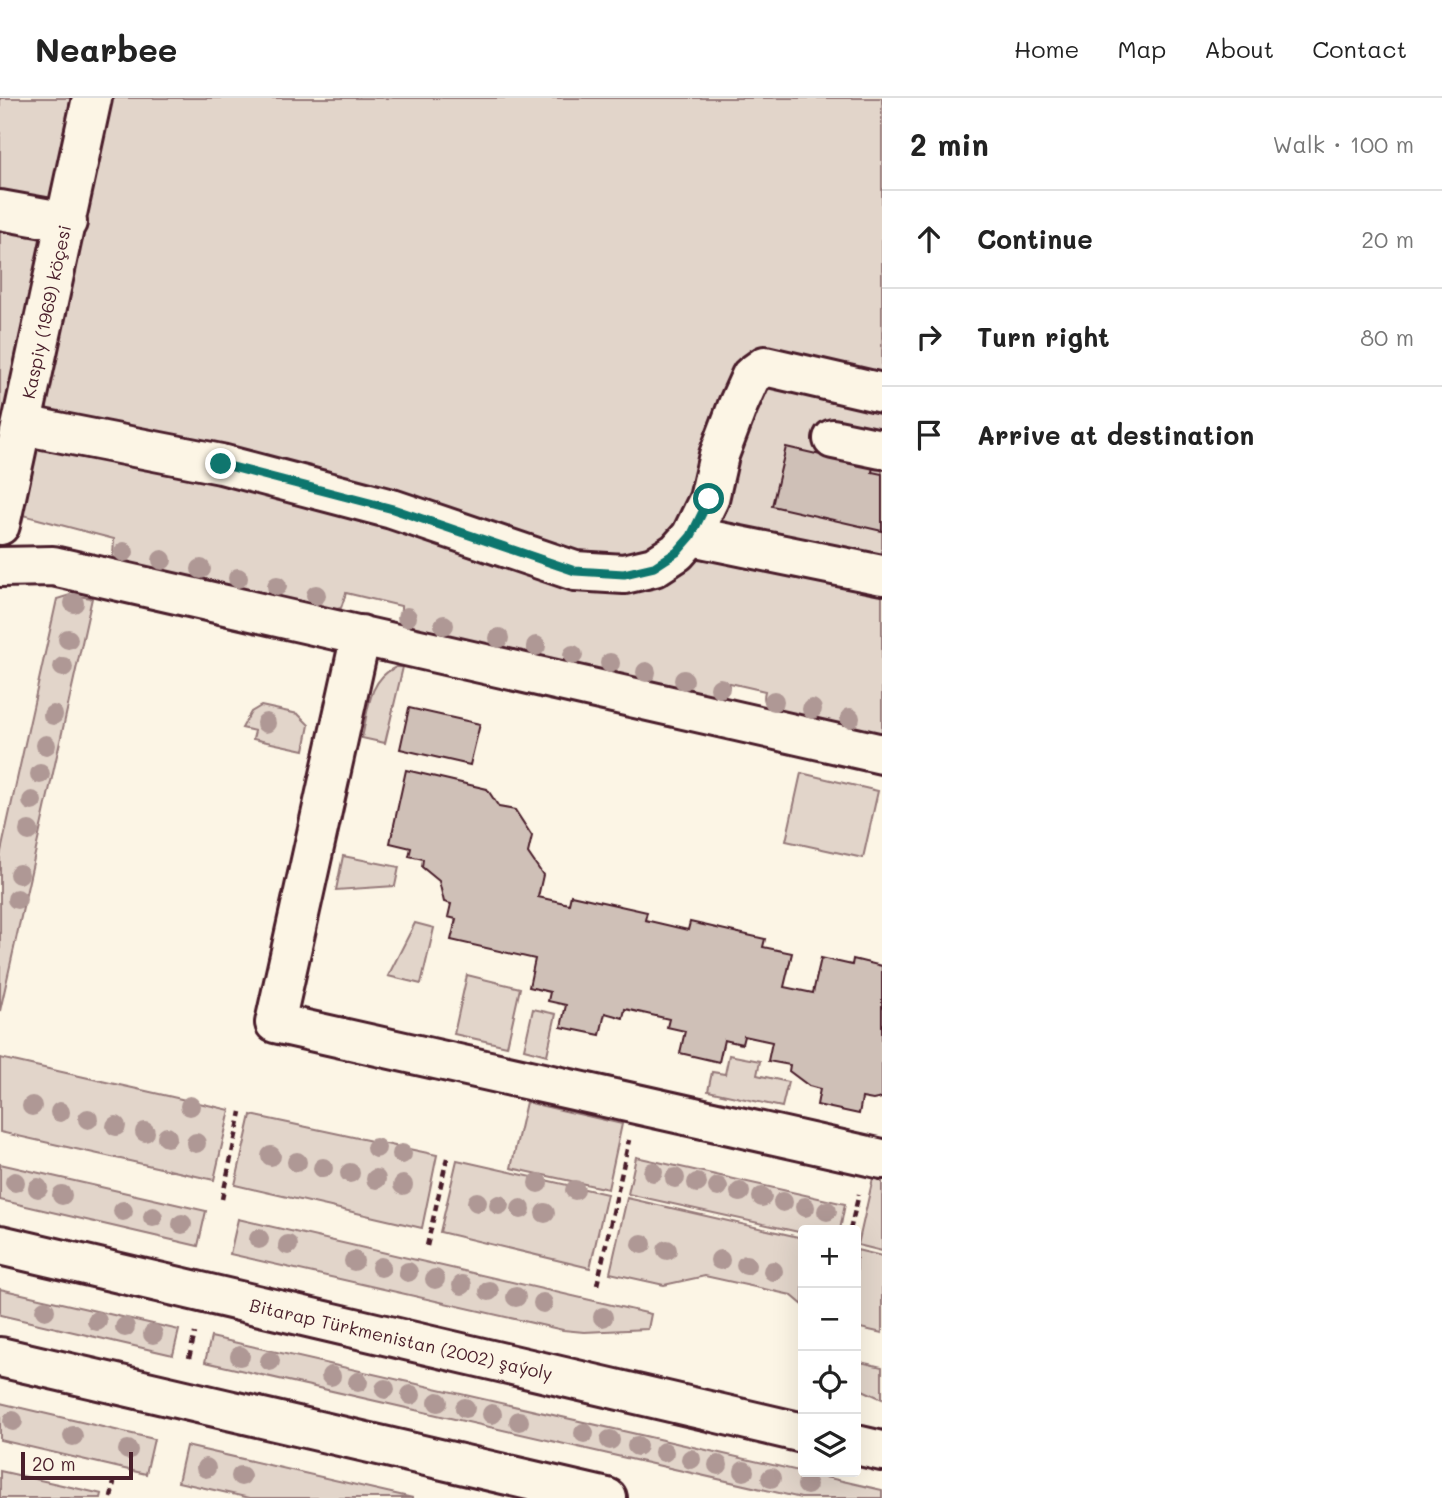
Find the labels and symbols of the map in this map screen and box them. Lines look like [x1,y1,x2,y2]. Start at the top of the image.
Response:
street label: Kaspiy (1969) köçesi [16,223,76,401]
route end [205,448,236,479]
route start [693,483,724,514]
street label: Bitarap Türkmenistan (2002) şaýoly [247,1292,555,1386]
scale bar [21,1449,133,1481]

